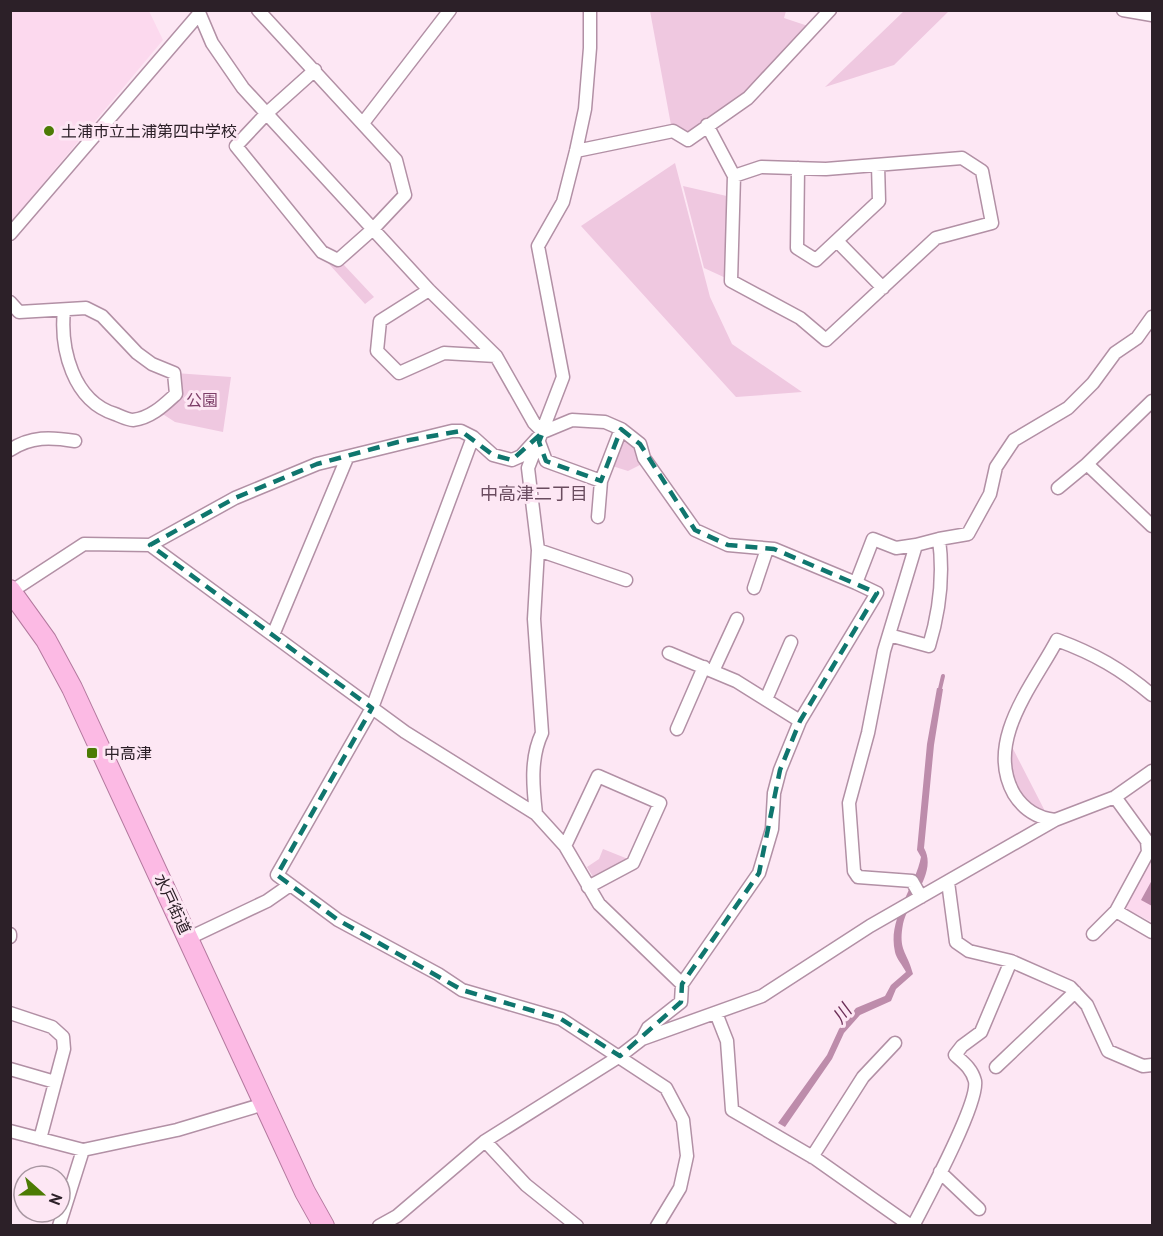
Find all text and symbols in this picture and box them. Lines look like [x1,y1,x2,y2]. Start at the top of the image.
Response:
place label: 土浦市立土浦第四中学校 [61,121,237,141]
marker: 土浦市立土浦第四中学校 [42,124,56,138]
park label: 公園 [186,390,218,410]
district label: 中高津二丁目 [480,482,588,505]
place label: 中高津 [104,743,152,763]
marker: 中高津 [85,746,99,760]
street label: 水戸街道 [150,871,196,937]
water label: 川 [827,998,857,1028]
north arrow [12,1164,72,1224]
text: N [45,1191,67,1208]

